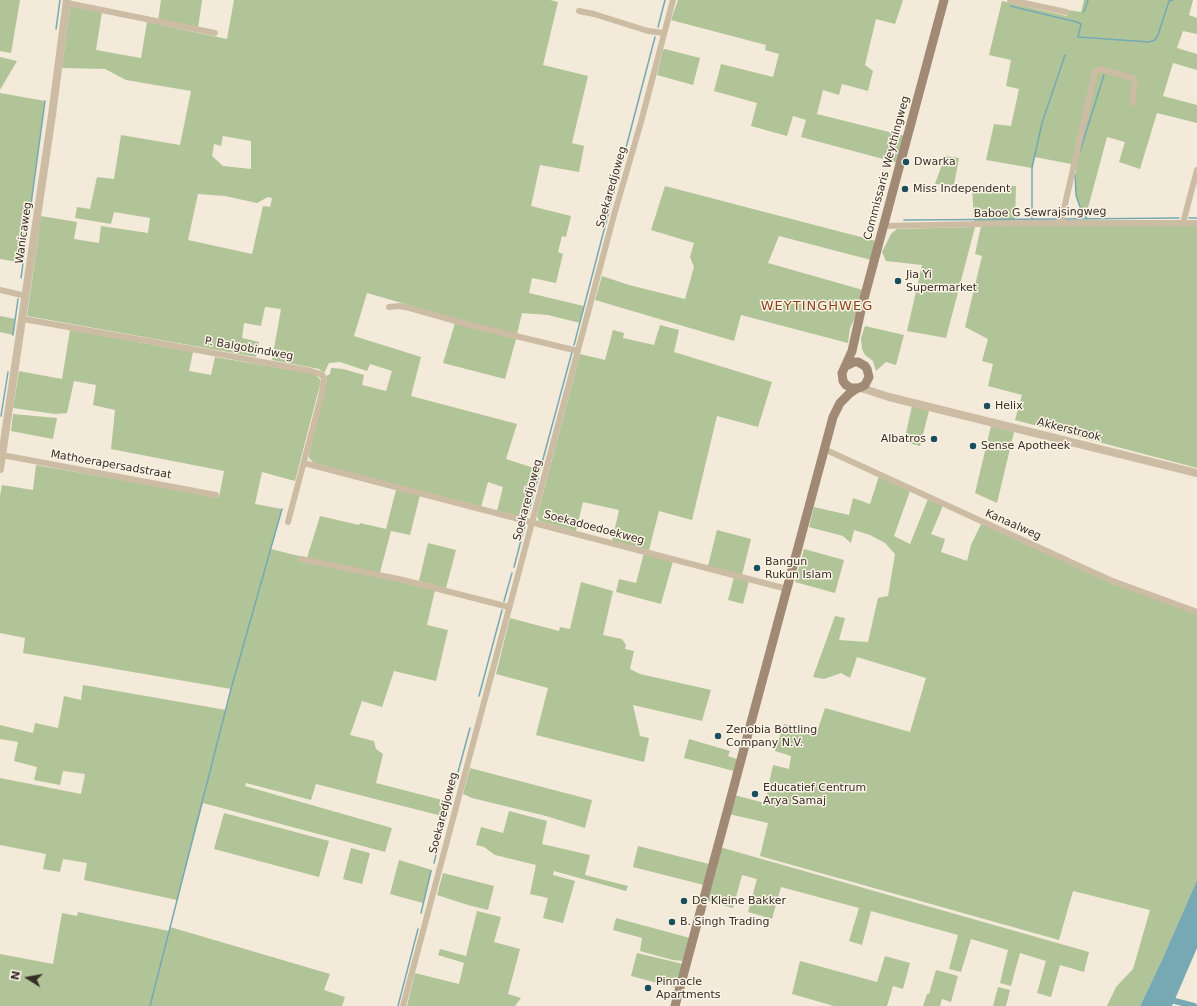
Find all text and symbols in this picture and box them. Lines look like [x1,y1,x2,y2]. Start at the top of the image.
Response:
street label: Commissaris Weythingweg [861,95,913,241]
street label: Soekaredjoweg [594,145,630,229]
place label: Dwarka [914,155,956,169]
marker: Dwarka [901,157,911,167]
place label: Miss Independent [913,182,1010,196]
marker: Miss Independent [900,184,910,194]
street label: Wanicaweg [13,201,35,265]
street label: Baboe G Sewrajsingweg [973,205,1107,221]
place label: Jia Yi Supermarket [906,268,977,294]
marker: Jia Yi Supermarket [893,276,903,286]
district label: WEYTINGHWEG [761,299,873,315]
street label: P. Balgobindweg [204,335,294,363]
place label: Helix [995,399,1023,413]
marker: Helix [982,401,992,411]
street label: Akkerstrook [1036,416,1102,444]
place label: Albatros [881,432,926,446]
marker: Albatros [929,434,939,444]
place label: Sense Apotheek [981,439,1070,453]
marker: Sense Apotheek [968,441,978,451]
street label: Mathoerapersadstraat [50,448,172,482]
street label: Soekaredjoweg [511,458,545,542]
street label: Kanaalweg [983,507,1043,543]
street label: Soekadoedoekweg [542,508,646,548]
place label: Bangun Rukun Islam [765,555,832,581]
marker: Bangun Rukun Islam [752,563,762,573]
place label: Zenobia Bottling Company N.V. [726,723,817,749]
marker: Zenobia Bottling Company N.V. [713,731,723,741]
street label: Soekaredjoweg [427,771,461,855]
place label: Educatief Centrum Arya Samaj [763,781,866,807]
marker: Educatief Centrum Arya Samaj [750,789,760,799]
place label: De Kleine Bakker [692,894,786,908]
marker: De Kleine Bakker [679,896,689,906]
place label: B. Singh Trading [680,915,769,929]
marker: B. Singh Trading [667,917,677,927]
north arrow [8,958,48,998]
text: N [8,970,23,981]
place label: Pinnacle Apartments [656,975,721,1001]
marker: Pinnacle Apartments [643,983,653,993]

